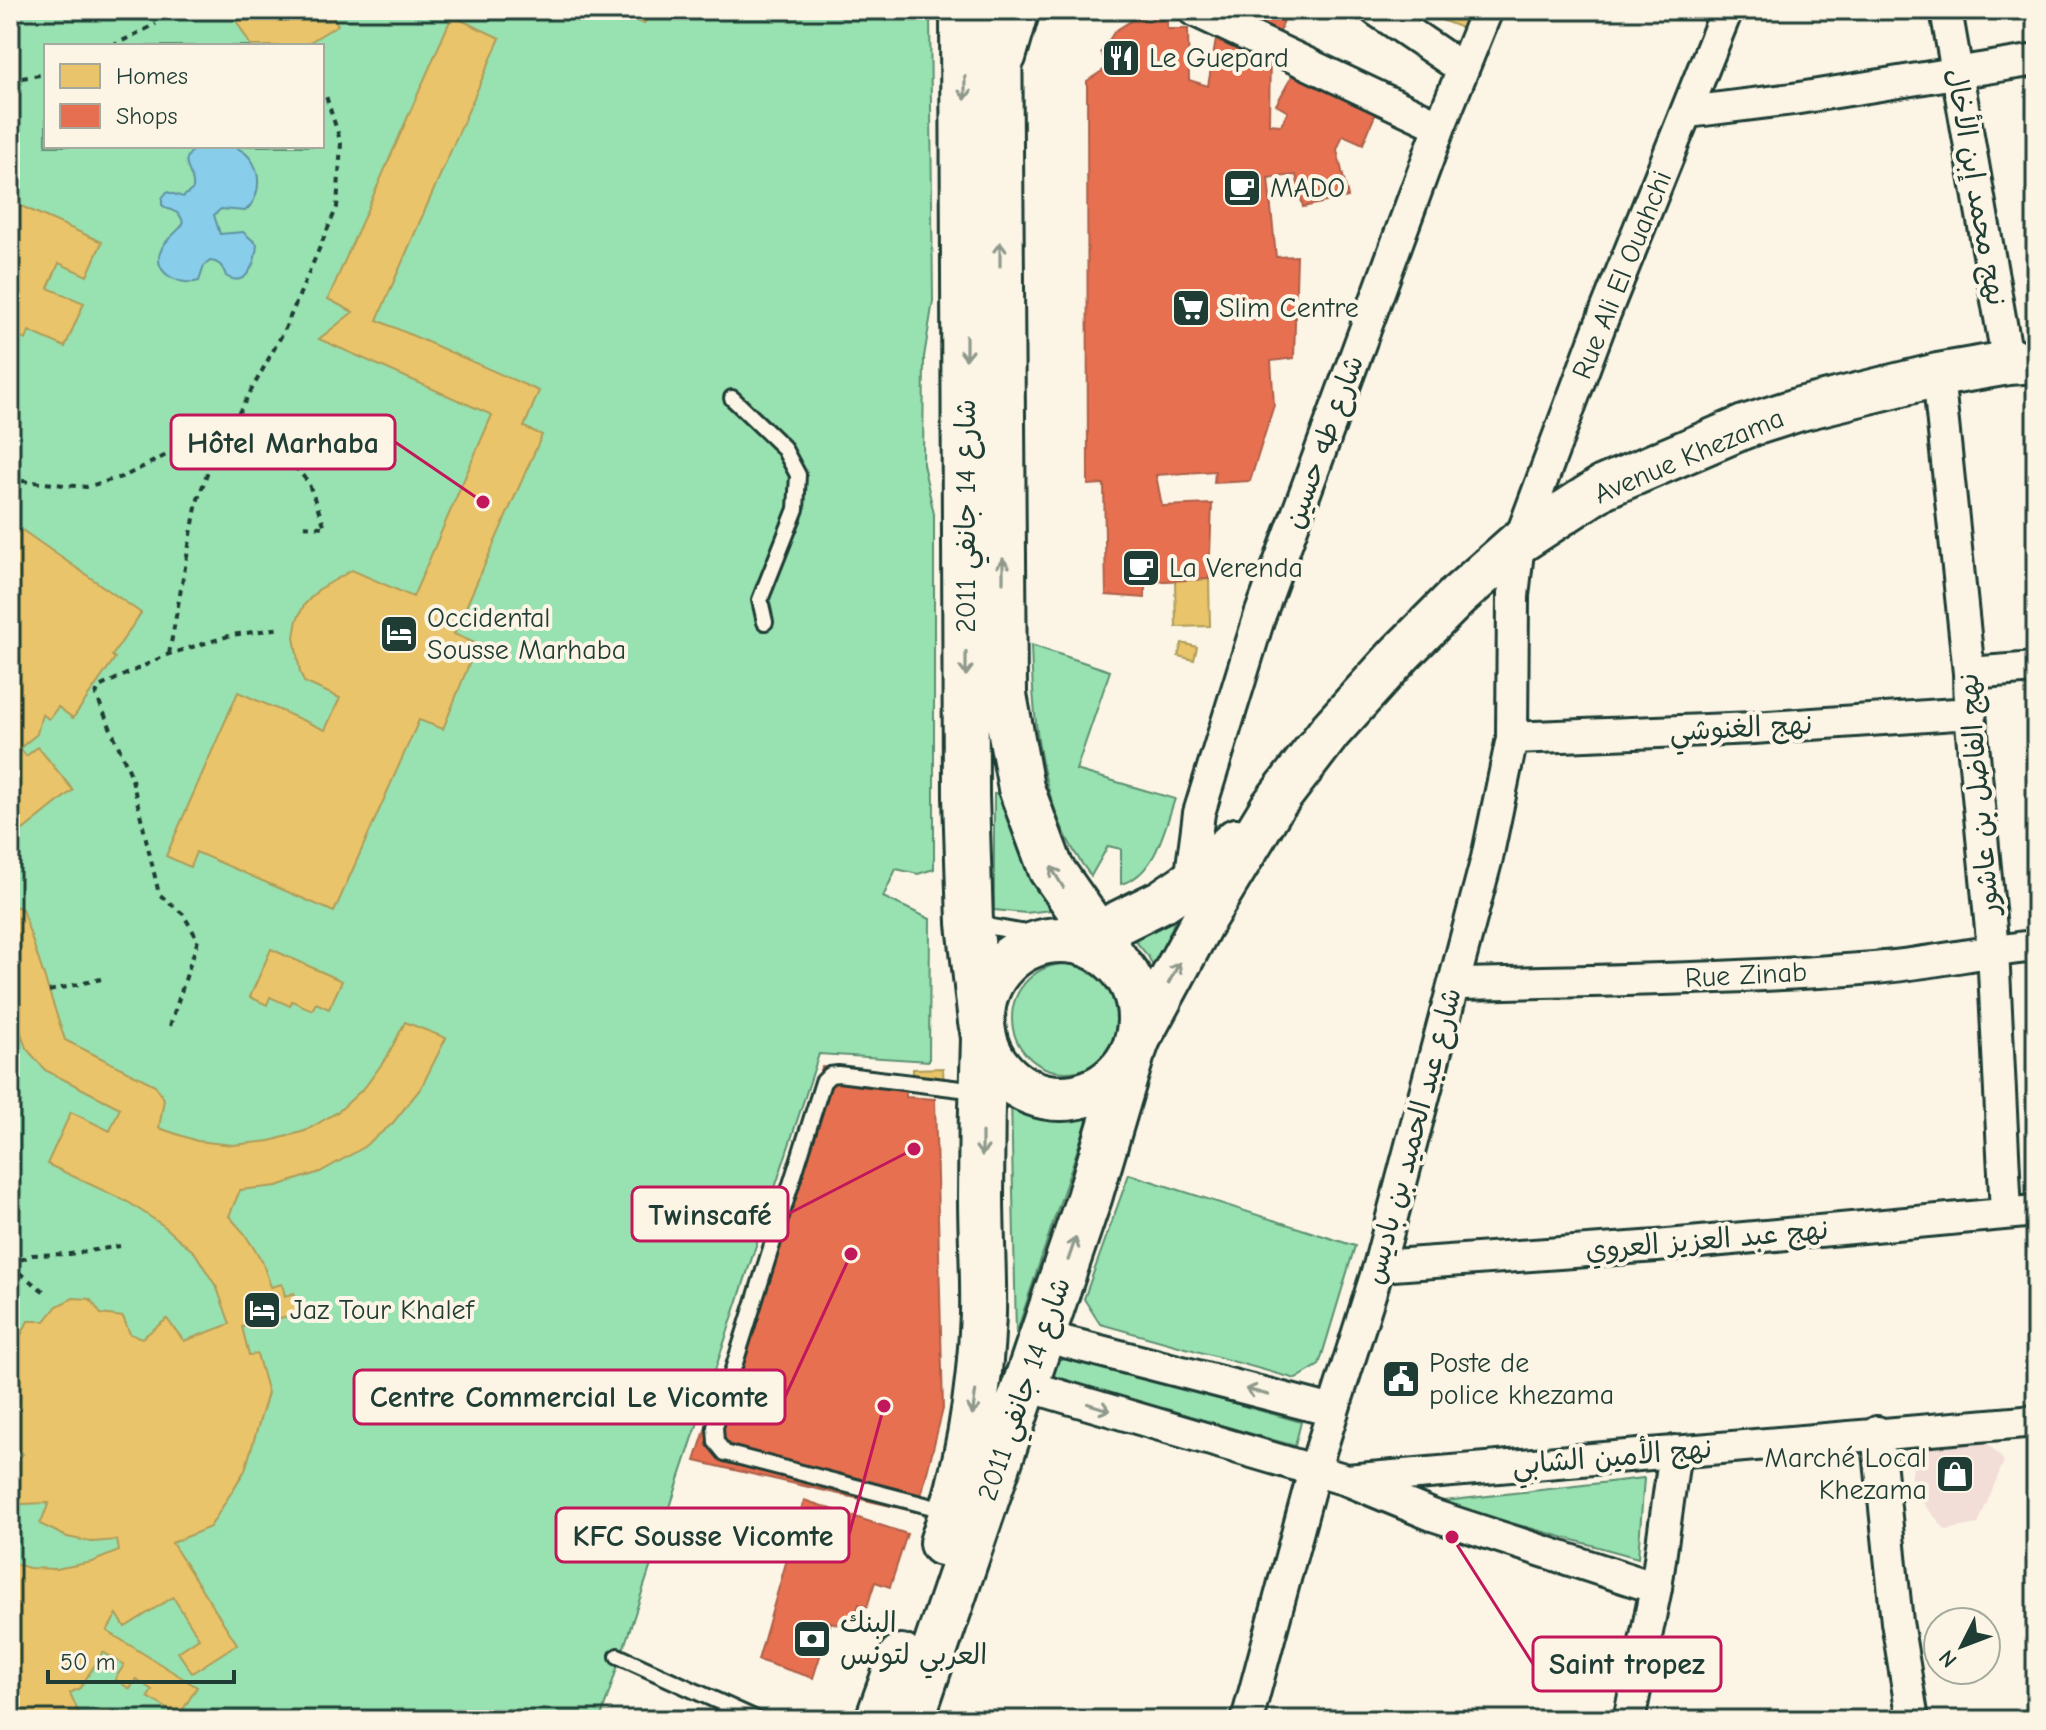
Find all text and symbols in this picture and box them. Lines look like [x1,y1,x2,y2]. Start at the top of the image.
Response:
restaurant icon: Le Guepard [1100,37,1142,79]
place label: Le Guepard [1149,42,1289,74]
legend [44,44,324,148]
text: Homes [116,62,188,90]
street label: نهج محمد إبن الأخال [1937,65,2016,308]
one-way arrow [957,74,973,101]
text: Shops [116,102,177,130]
street label: Rue Ali El Ouahchi [1566,166,1678,384]
cafe icon: MADO [1221,167,1263,209]
place label: MADO [1270,172,1345,204]
one-way arrow [992,241,1008,268]
supermarket icon: Slim Centre [1170,287,1212,329]
place label: Slim Centre [1219,292,1359,324]
one-way arrow [958,334,974,361]
street label: شارع طه حسين [1278,351,1373,534]
street label: شارع 14 جانفي 2011 [950,399,990,633]
street label: Avenue Khezama [1589,402,1789,510]
callout: Hôtel Marhaba [171,415,395,469]
text: Hôtel Marhaba [187,426,379,461]
cafe icon: La Verenda [1120,547,1162,589]
place label: La Verenda [1169,552,1303,584]
one-way arrow [995,557,1011,584]
place label: Occidental Sousse Marhaba [427,602,626,666]
hotel icon: Occidental Sousse Marhaba [378,613,420,655]
one-way arrow [958,650,974,677]
street label: نهج الفاضل بن عاشور [1952,672,2008,918]
street label: نهج الغنوشي [1669,708,1814,756]
one-way arrow [1048,866,1064,889]
street label: Rue Zinab [1684,956,1808,994]
one-way arrow [1167,962,1183,985]
street label: شارع عبد الحميد بن باديس [1358,984,1471,1288]
one-way arrow [974,1130,990,1157]
callout: Twinscafé [632,1187,788,1241]
text: Twinscafé [648,1198,772,1233]
street label: نهج عبد العزيز العروي [1584,1213,1830,1271]
one-way arrow [1065,1236,1080,1261]
street label: شارع 14 جانفي 2011 [971,1273,1085,1507]
hotel icon: Jaz Tour Khalef [241,1289,283,1331]
place label: Jaz Tour Khalef [290,1294,476,1326]
place label: Poste de police khezama [1429,1347,1614,1411]
public building icon: Poste de police khezama [1380,1358,1422,1400]
callout: Centre Commercial Le Vicomte [354,1370,785,1424]
text: Centre Commercial Le Vicomte [370,1380,768,1415]
one-way arrow [1245,1383,1271,1398]
one-way arrow [966,1390,981,1415]
one-way arrow [1085,1400,1111,1415]
street label: نهج الأمين الشابي [1511,1429,1714,1490]
place label: Marché Local Khezama [1765,1442,1927,1506]
shop icon: Marché Local Khezama [1934,1453,1976,1495]
callout: KFC Sousse Vicomte [556,1508,849,1562]
text: KFC Sousse Vicomte [573,1519,833,1554]
north arrow [1922,1606,2002,1686]
place label: البنك العربي لتونس [840,1607,987,1679]
bank icon: البنك العربي لتونس [791,1618,833,1660]
scale bar [48,1634,234,1684]
callout: Saint tropez [1533,1637,1721,1691]
text: N [1933,1645,1962,1673]
text: Saint tropez [1549,1647,1705,1682]
text: 50 m [60,1648,116,1676]

